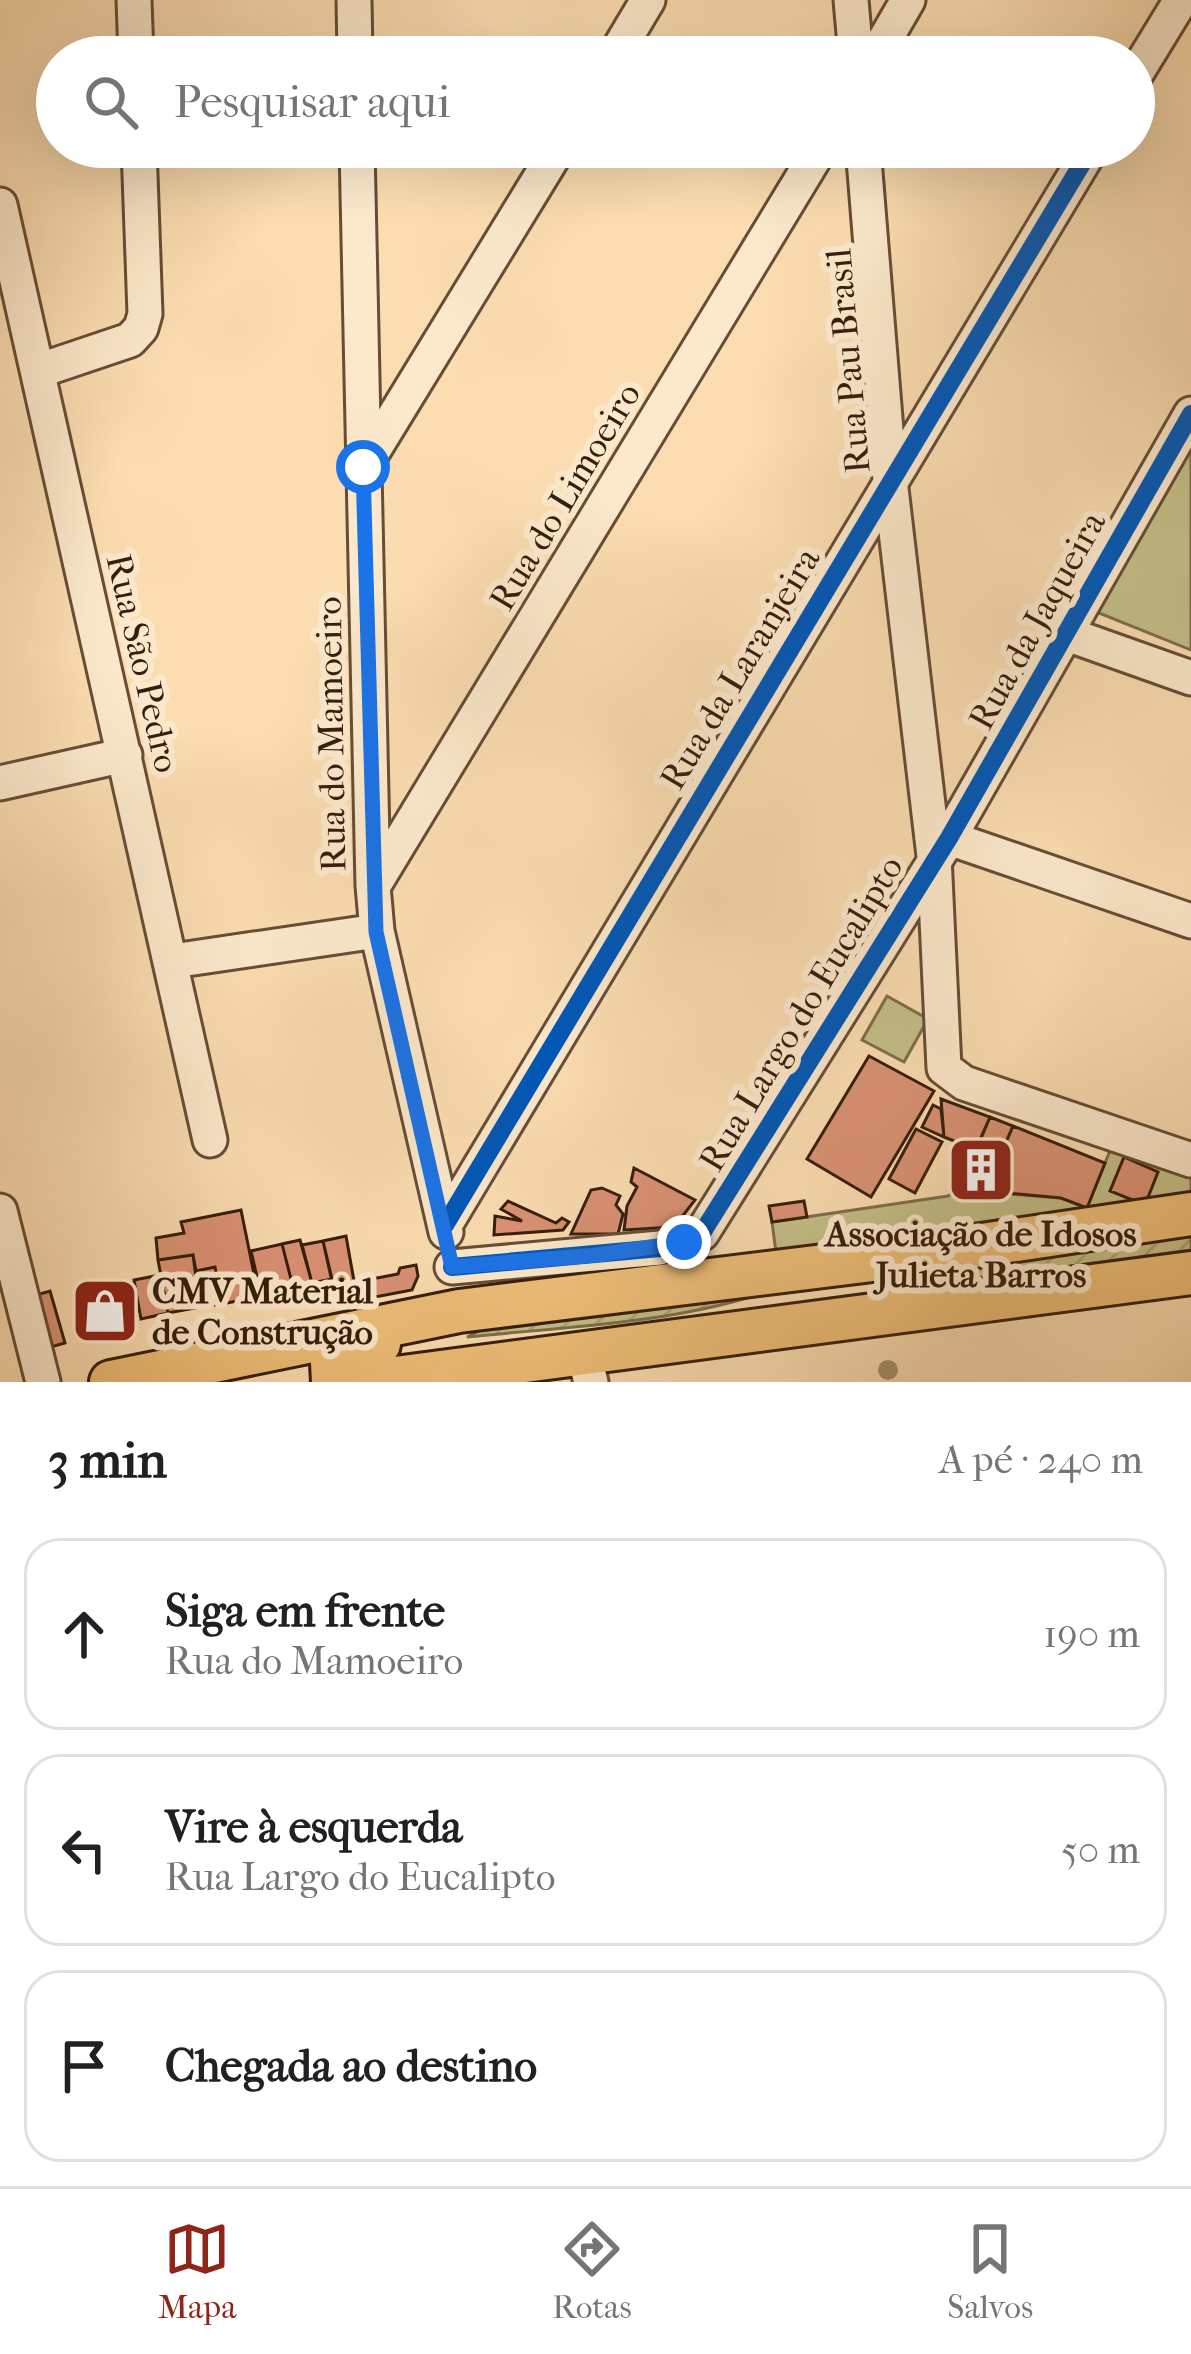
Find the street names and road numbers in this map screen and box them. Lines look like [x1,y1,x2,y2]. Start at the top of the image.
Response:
street label: Rua Pau Brasil [817,247,879,475]
street label: Rua do Limoeiro [480,375,649,618]
street label: Rua da Jaqueira [960,504,1114,737]
street label: Rua da Laranjeira [651,540,829,797]
street label: Rua São Pedro [97,550,189,777]
street label: Rua do Mamoeiro [308,596,354,872]
street label: Rua Largo do Eucalipto [690,848,912,1179]

